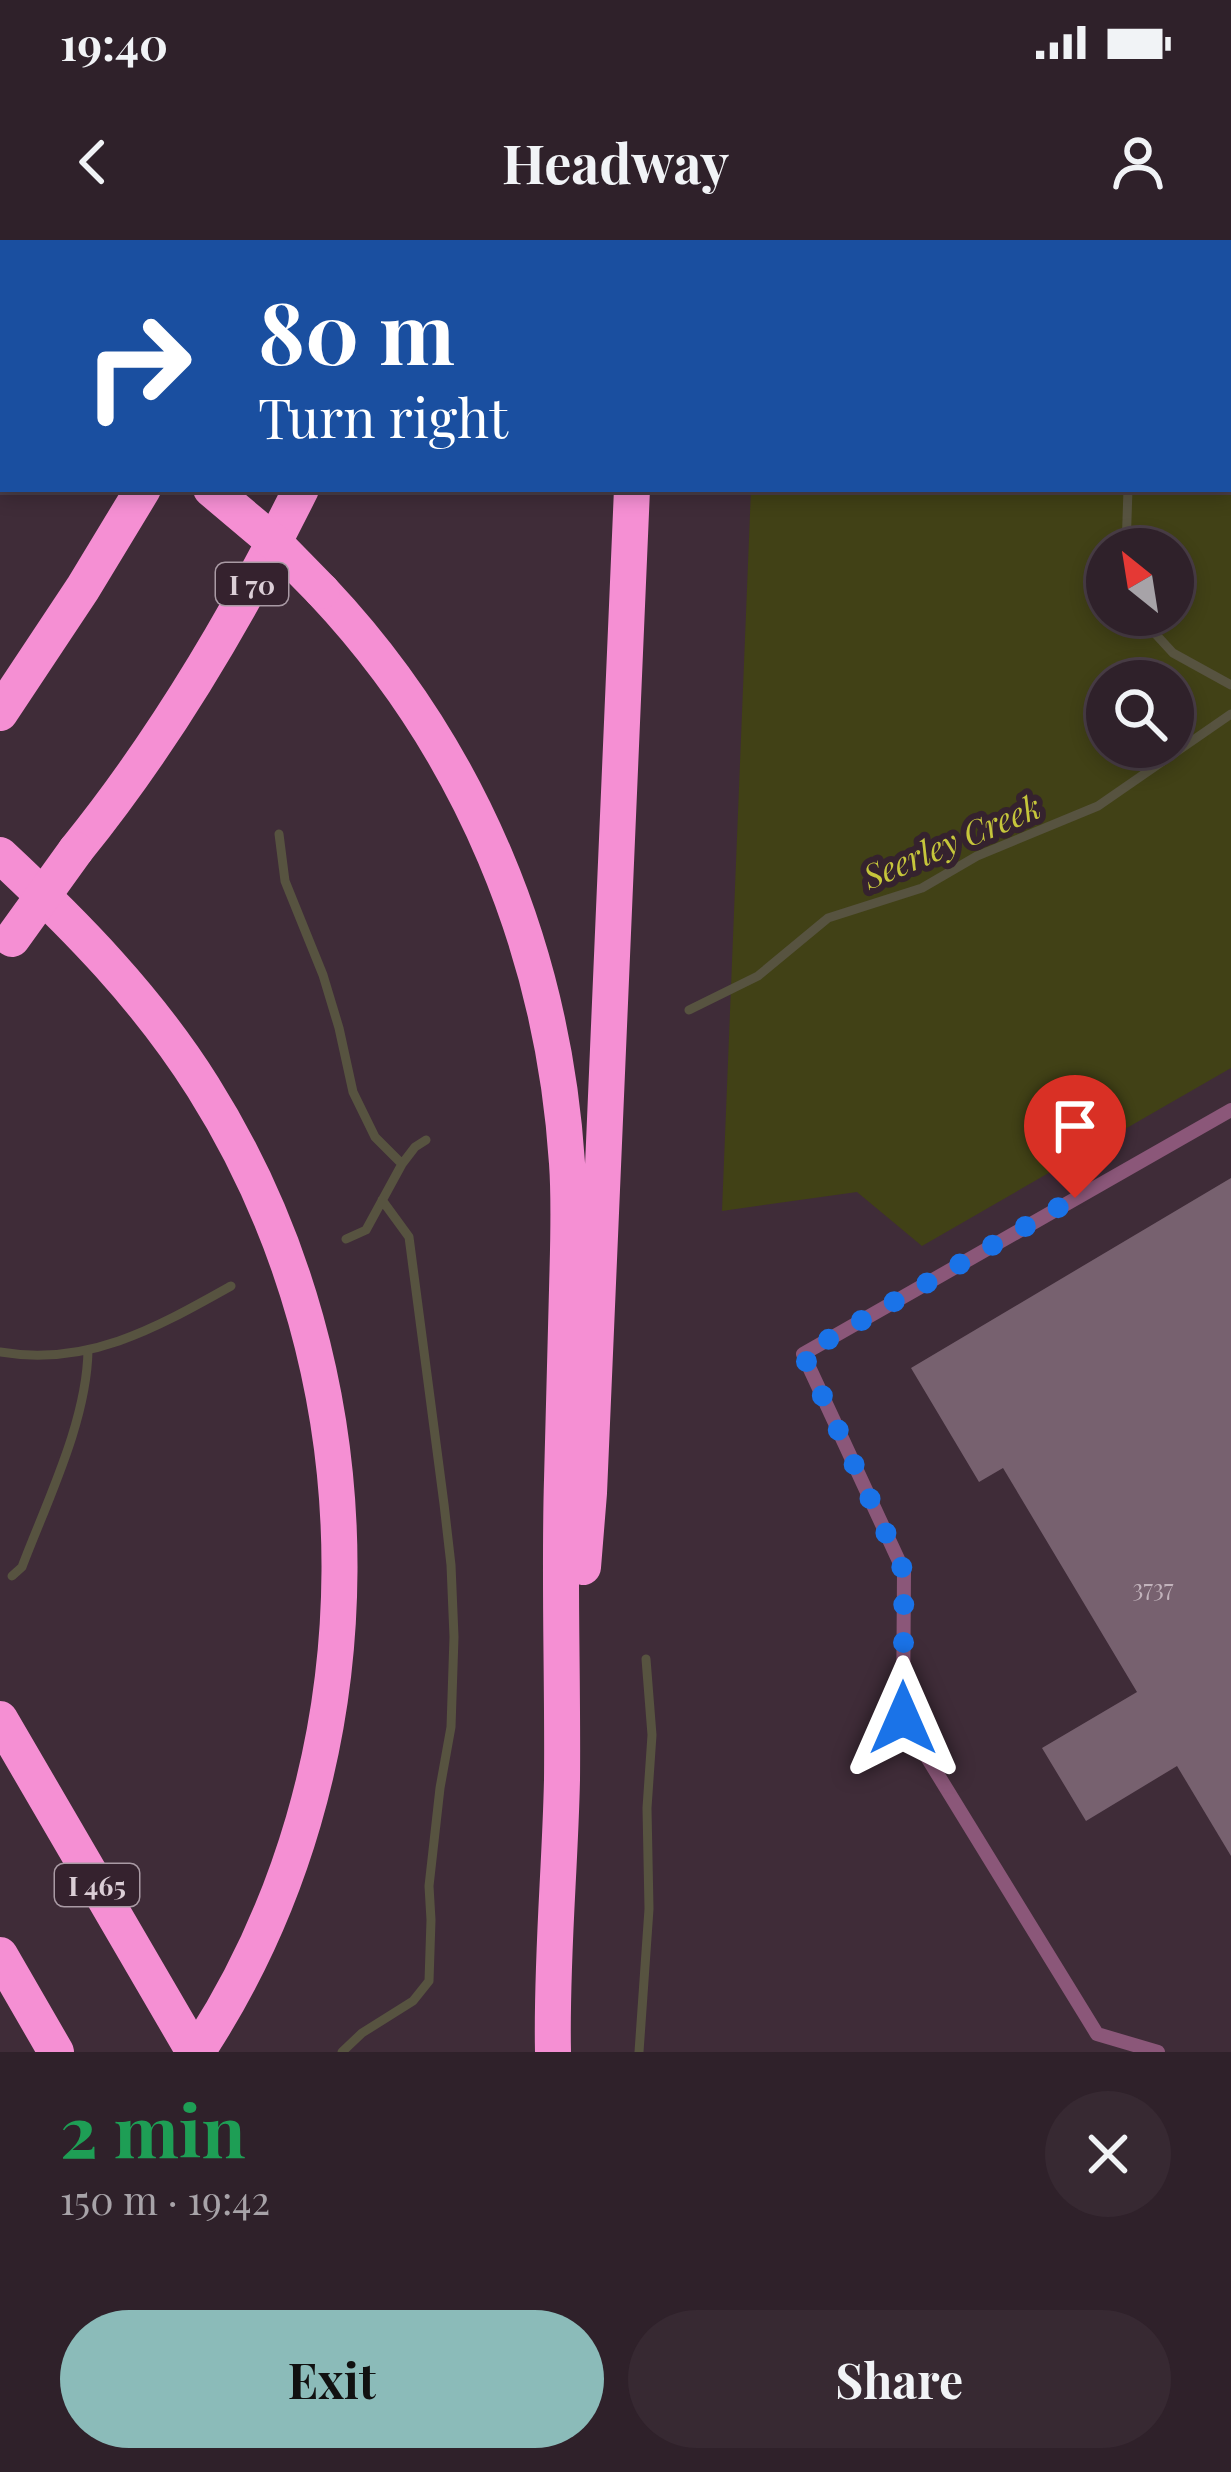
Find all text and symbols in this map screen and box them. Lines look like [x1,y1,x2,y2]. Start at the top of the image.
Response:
text: 19:40 [60,12,168,72]
text: Headway [502,126,729,198]
icon: back [60,129,126,195]
icon: person [1105,129,1171,195]
text: 80 m [258,274,455,386]
icon: right [60,288,216,444]
text: Turn right [258,381,508,453]
north arrow [1086,528,1194,636]
map controls [1086,528,1194,768]
road number: I 70 [216,563,288,605]
button: search [1086,660,1194,768]
water label: Seerley Creek [854,783,1047,898]
pin [1024,1075,1126,1198]
icon: arrive [1042,1093,1108,1159]
house number: 3737 [1132,1571,1174,1603]
position arrow [840,1655,966,1781]
road number: I 465 [55,1864,139,1906]
text: 2 min [60,2080,246,2176]
button: close [1045,2091,1171,2217]
text: 150 m · 19:42 [60,2173,270,2225]
button: Exit [60,2310,604,2448]
button: Share [628,2310,1171,2448]

